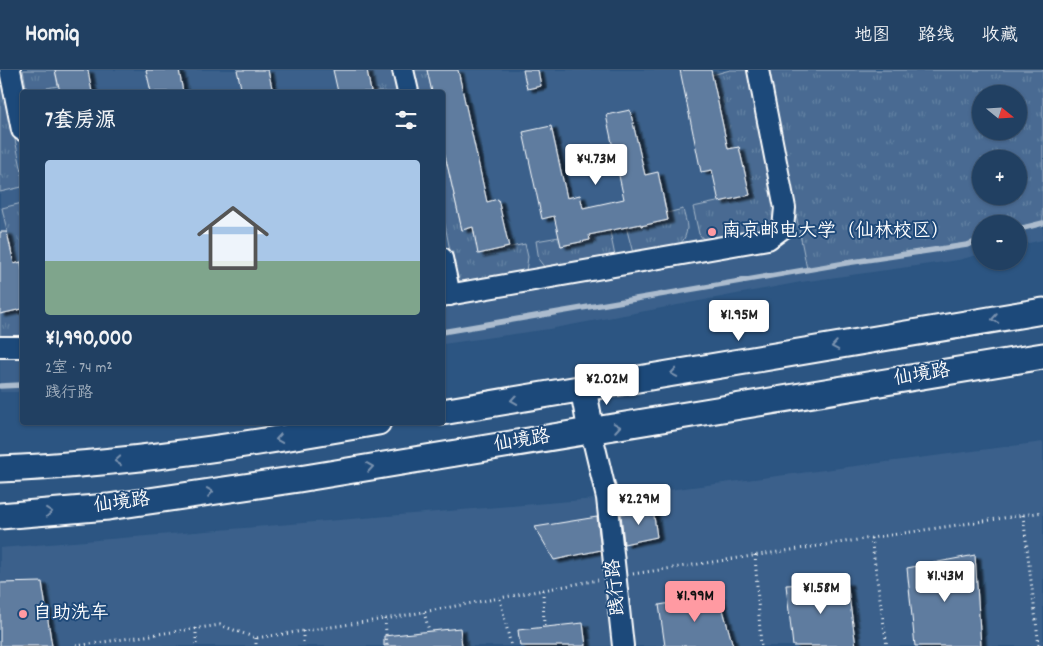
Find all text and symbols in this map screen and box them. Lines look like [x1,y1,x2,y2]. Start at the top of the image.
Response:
text: Homiq [25,18,80,52]
text: 地图 [854,24,890,49]
text: 路线 [918,24,954,49]
text: 收藏 [982,24,1018,49]
north arrow [972,85,1028,140]
map controls [972,85,1027,270]
icon: filters [392,106,420,134]
text: 7套房源 [45,107,116,137]
pin: ¥4.73M [555,144,637,186]
text: ¥4.73M [576,148,616,171]
button: + [972,150,1027,205]
icon: home [188,193,278,283]
button: − [972,215,1027,270]
place label: 南京邮电大学（仙林校区） [722,219,950,246]
marker: 南京邮电大学（仙林校区） [706,226,718,238]
pin: ¥1.95M [698,300,780,342]
text: ¥1.95M [720,304,758,327]
one-way arrow [991,314,999,324]
text: ¥1,990,000 [45,325,133,355]
one-way arrow [830,341,839,351]
text: 2室 · 74 m² [45,357,112,380]
street label: 仙境路 [892,358,952,394]
pin: ¥2.02M [566,364,648,406]
one-way arrow [670,367,678,378]
text: ¥2.02M [586,368,628,391]
text: 践行路 [45,382,93,405]
one-way arrow [510,394,518,404]
one-way arrow [613,422,621,432]
street label: 仙境路 [492,424,552,460]
one-way arrow [274,434,283,444]
one-way arrow [113,455,121,466]
one-way arrow [366,463,375,473]
pin: ¥2.29M [598,484,680,526]
street label: 仙境路 [92,487,152,521]
one-way arrow [206,487,214,498]
text: ¥2.29M [618,488,660,511]
one-way arrow [45,507,53,518]
street label: 践行路 [601,557,633,617]
pin: ¥1.43M [904,560,986,603]
text: ¥1.43M [926,565,964,588]
pin: ¥1.58M [780,572,862,615]
text: ¥1.58M [802,577,840,600]
pin: ¥1.99M [654,580,736,623]
text: ¥1.99M [676,585,714,608]
place label: 自助洗车 [33,601,109,628]
marker: 自助洗车 [17,608,29,620]

